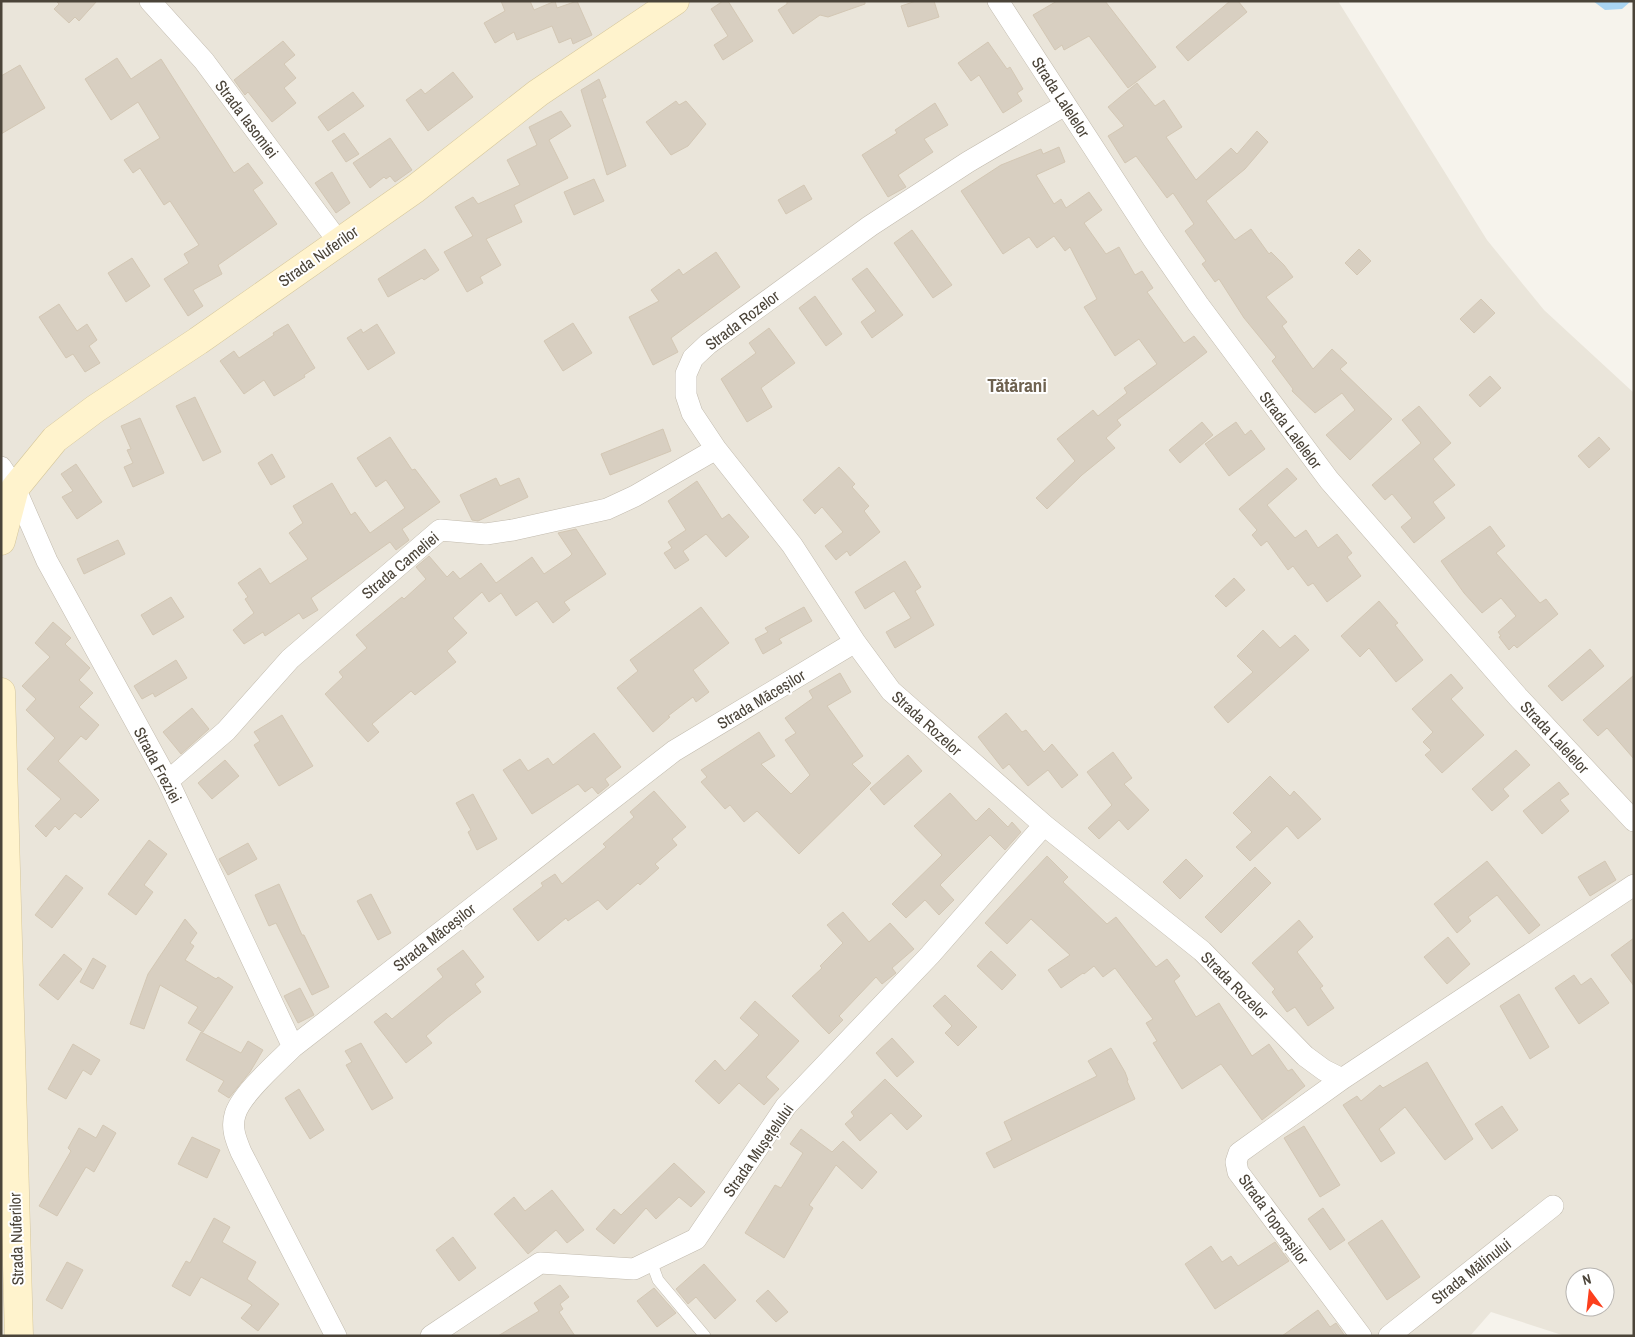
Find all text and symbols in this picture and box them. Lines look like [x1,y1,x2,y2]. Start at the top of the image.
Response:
street label: Strada Lalelelor [1027,52,1096,142]
street label: Strada Iasomiei [210,75,284,163]
street label: Strada Nuferilor [274,220,363,292]
street label: Strada Rozelor [700,285,784,355]
district label: Tătărani [987,372,1047,398]
street label: Strada Lalelelor [1255,387,1328,474]
street label: Strada Cameliei [357,526,443,604]
street label: Strada Măceșilor [713,664,810,734]
street label: Strada Rozelor [887,686,967,761]
street label: Strada Lalelelor [1516,696,1595,779]
street label: Strada Freziei [129,723,187,807]
street label: Strada Măceșilor [388,897,480,976]
street label: Strada Rozelor [1196,946,1274,1024]
street label: Strada Mușețelului [718,1099,798,1201]
street label: Strada Toporașilor [1234,1169,1315,1269]
street label: Strada Nuferilor [3,1192,29,1286]
street label: Strada Mălinului [1427,1233,1515,1309]
north arrow [1565,1267,1615,1317]
text: N [1580,1270,1593,1289]

